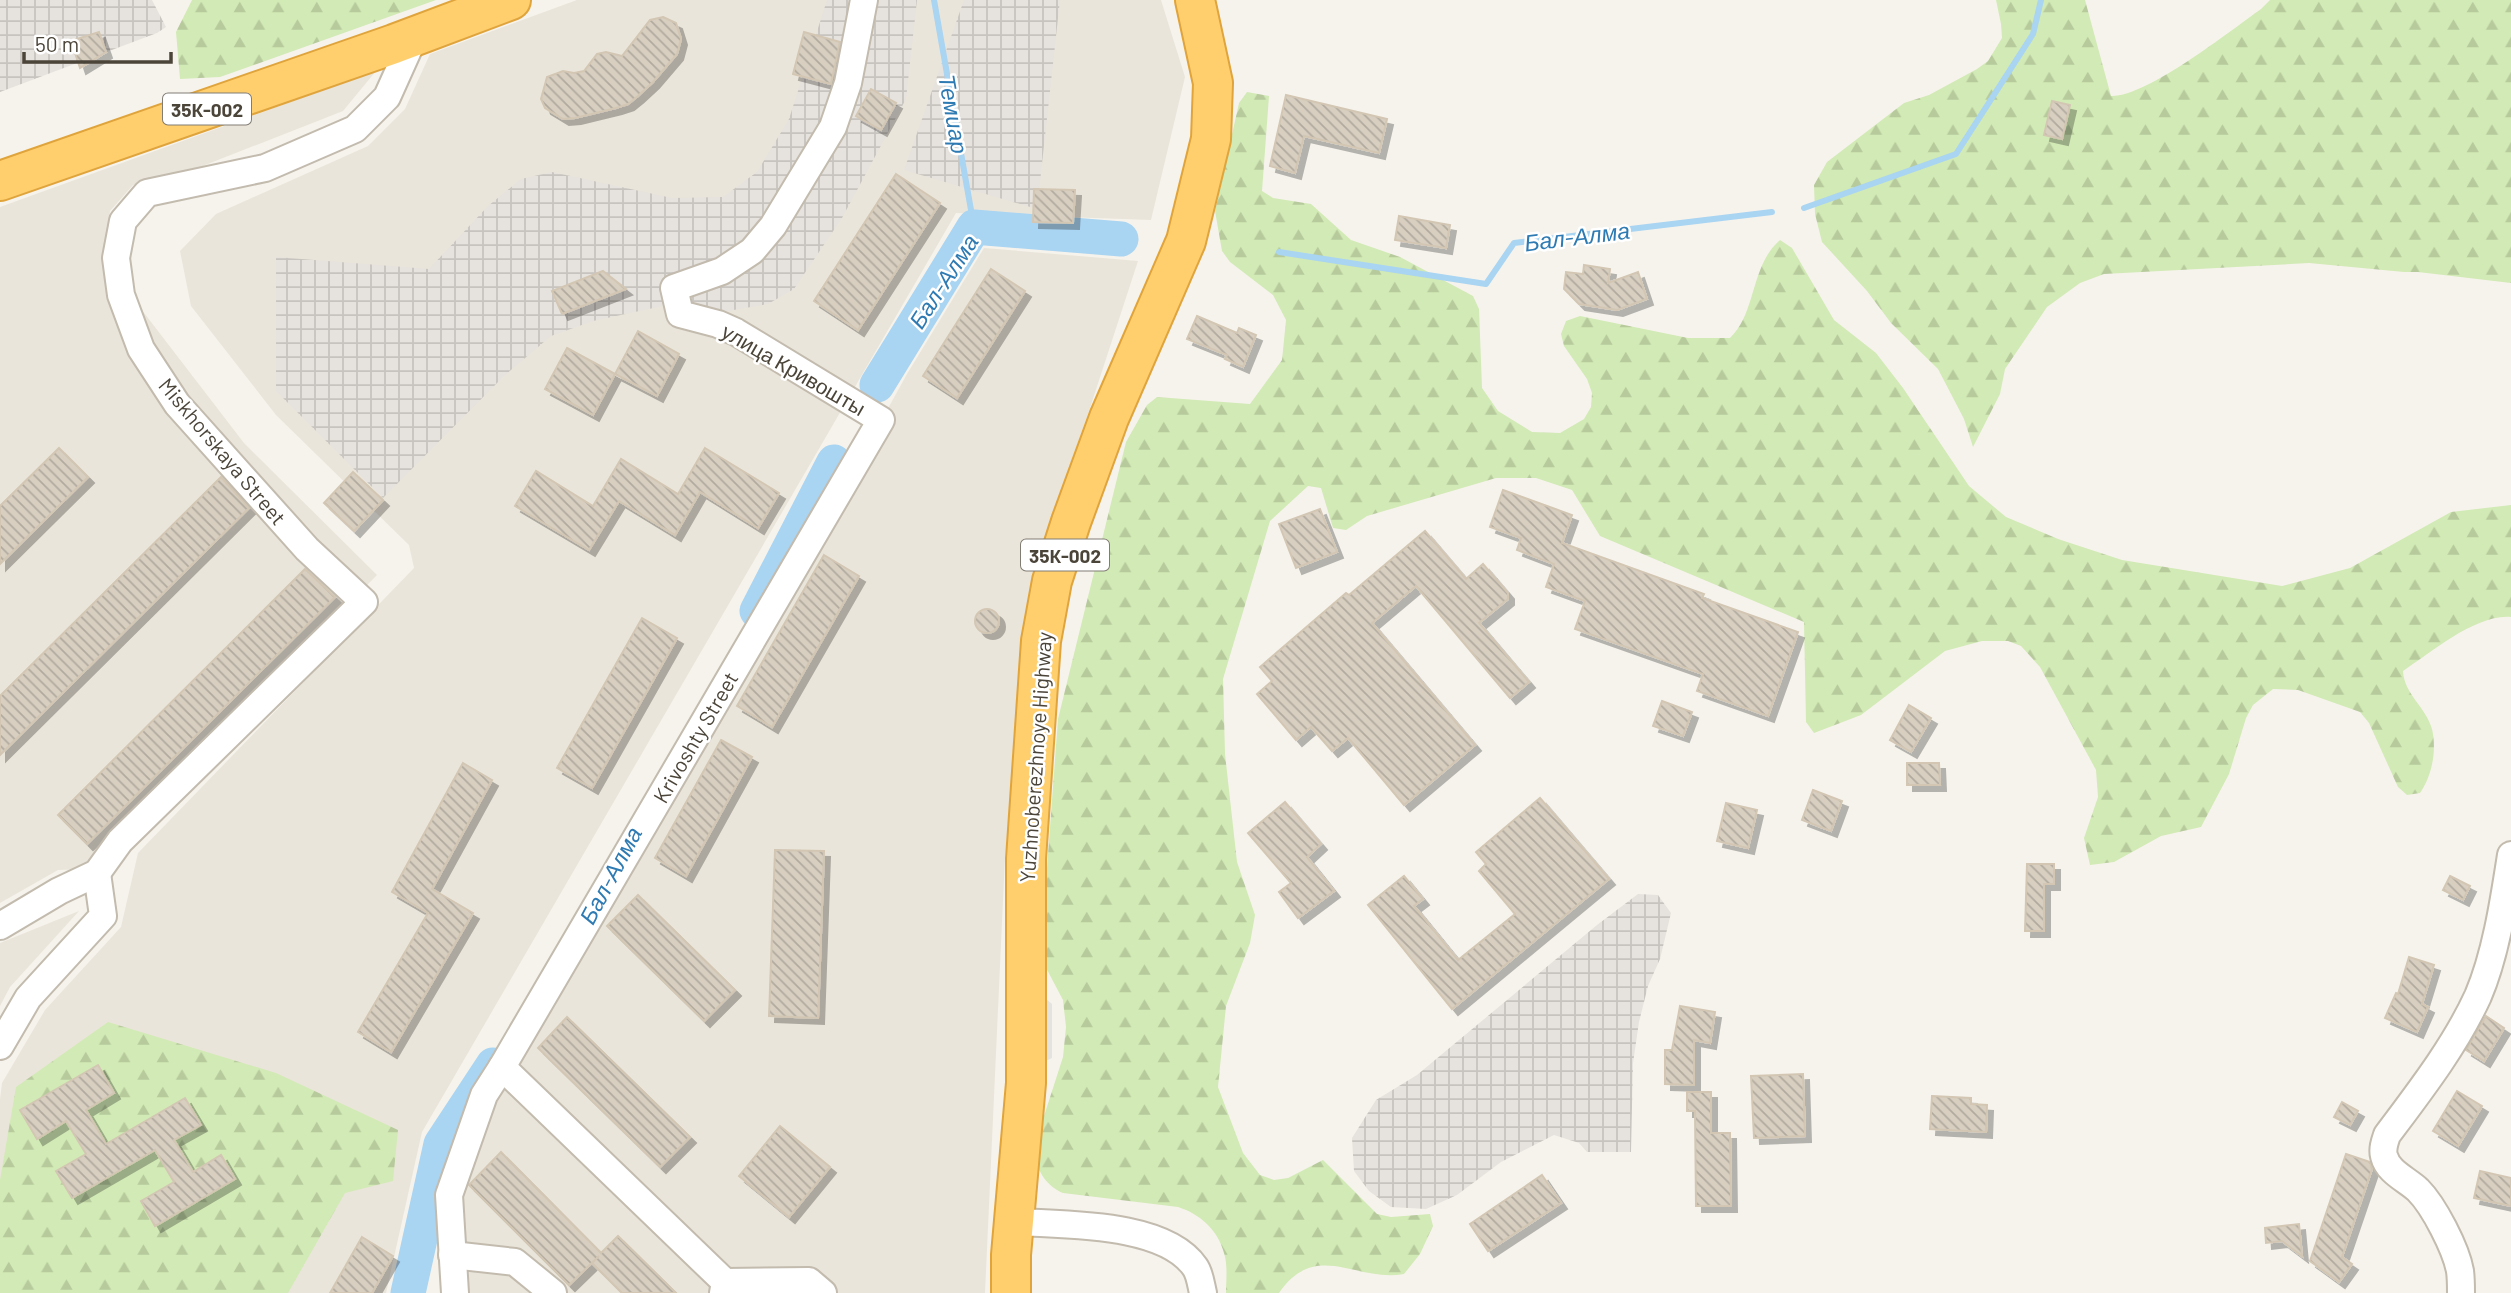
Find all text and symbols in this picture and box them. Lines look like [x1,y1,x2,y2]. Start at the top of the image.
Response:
scale bar [24,21,172,65]
text: 50 m [35,31,79,56]
water label: Темиар [933,72,975,156]
road number: 35К-002 [163,94,251,124]
water label: Бал-Алма [1523,216,1631,256]
water label: Бал-Алма [902,229,984,333]
street label: улица Кривошты [718,318,870,420]
street label: Miskhorskaya Street [154,373,292,529]
road number: 35К-002 [1021,540,1109,570]
street label: Yuzhnoberezhnoye Highway [1014,630,1056,883]
street label: Krivoshty Street [647,667,743,807]
water label: Бал-Алма [573,822,647,928]

